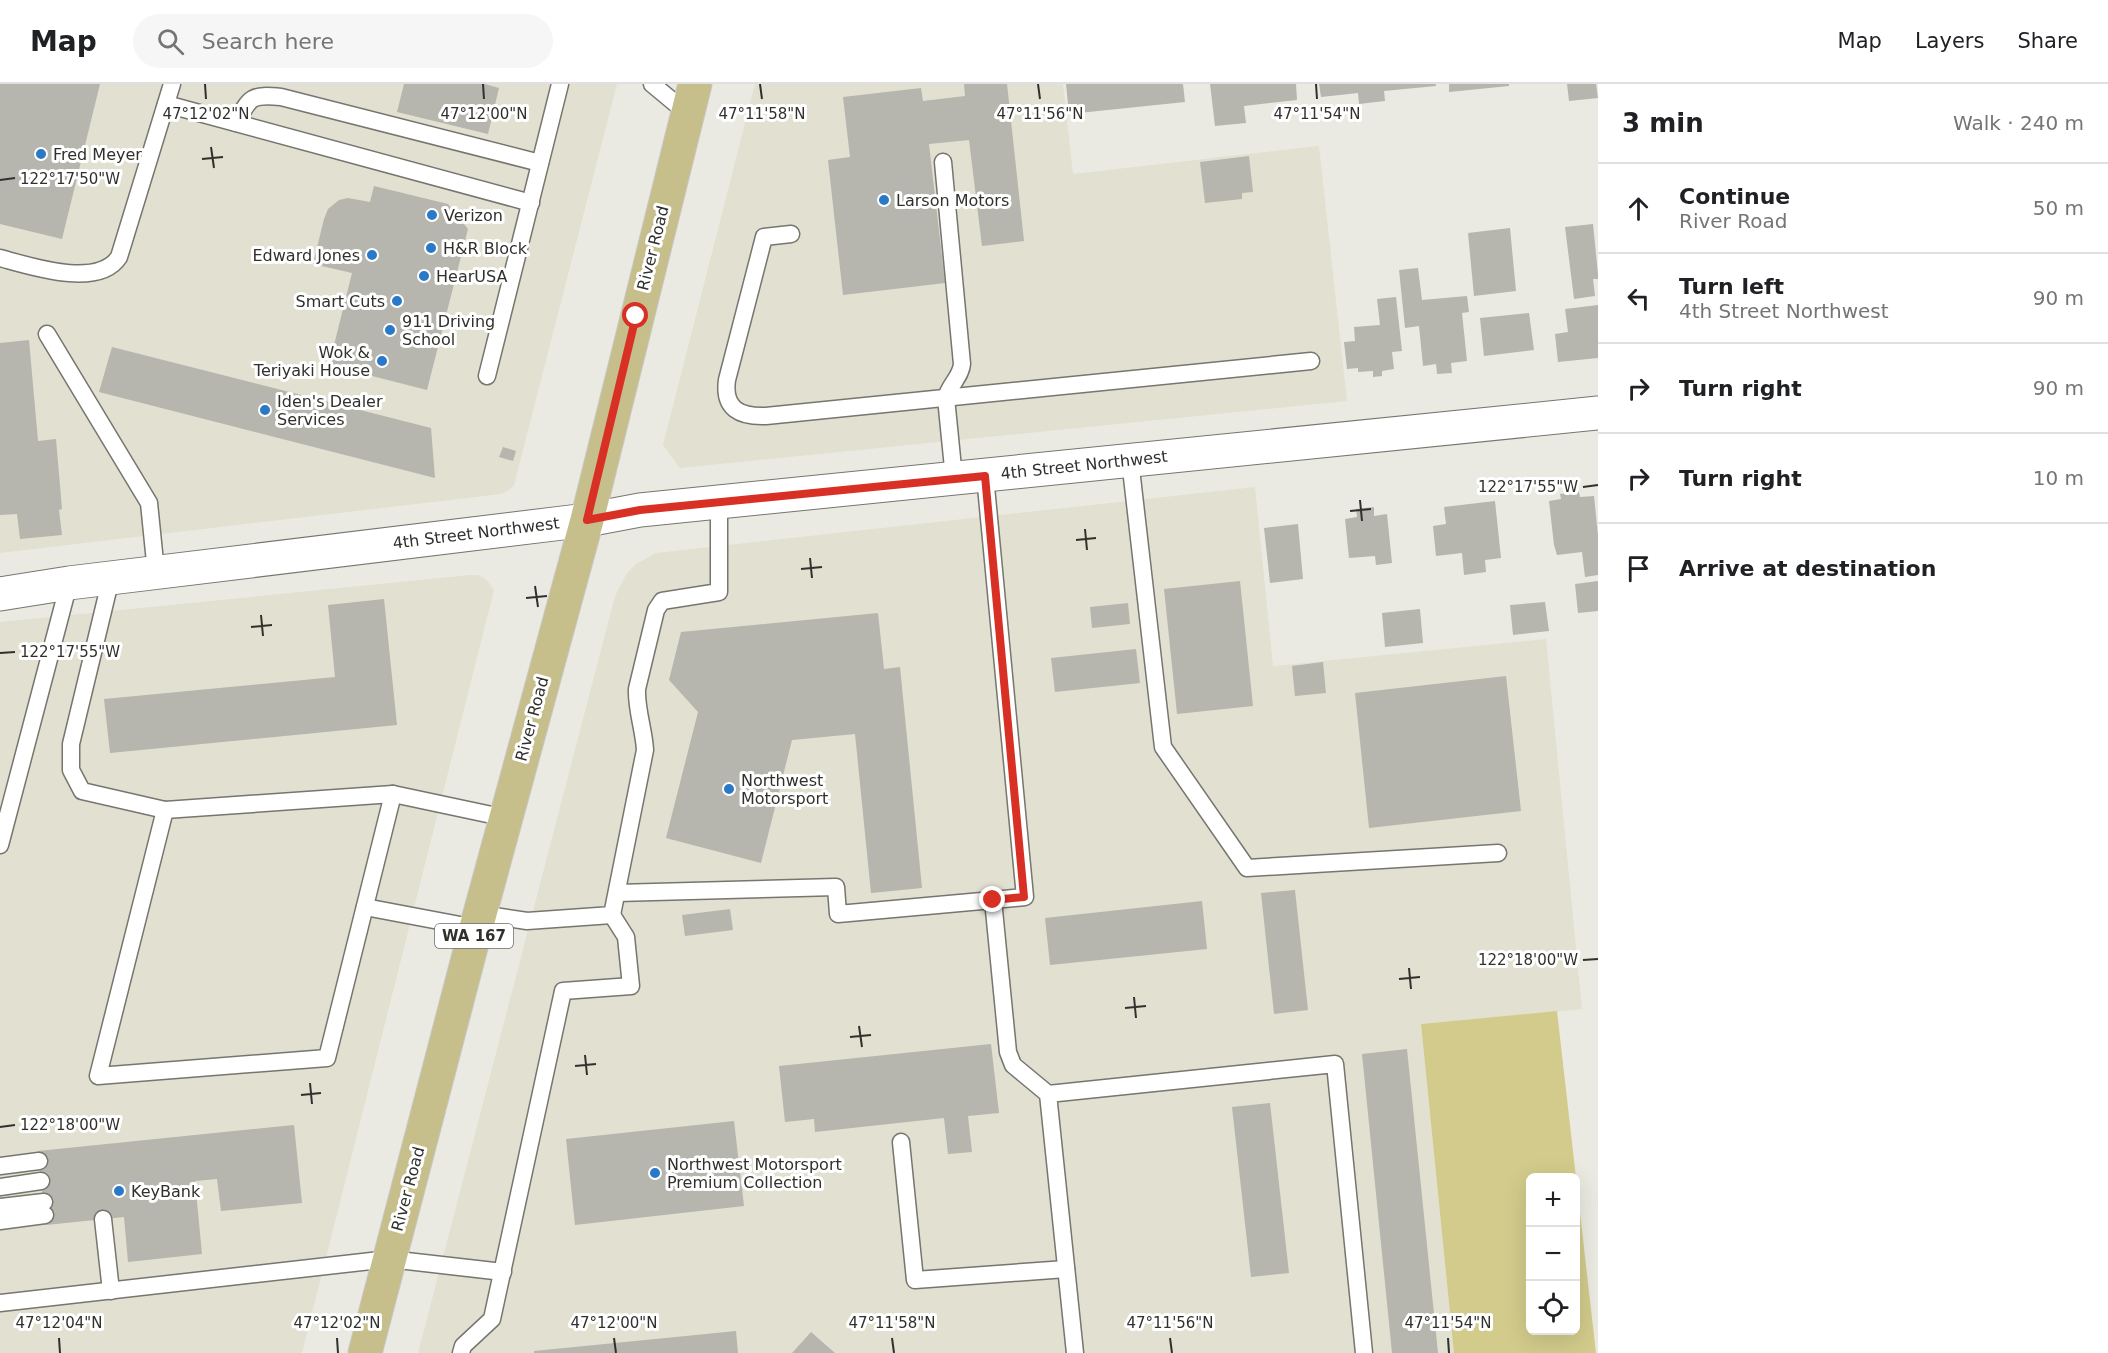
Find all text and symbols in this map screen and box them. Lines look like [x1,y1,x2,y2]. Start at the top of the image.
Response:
search box [133,14,553,68]
text: Map [30,25,97,58]
icon: search [154,25,187,58]
text: Search here [202,29,334,54]
text: Map [1838,29,1882,53]
text: Layers [1915,29,1984,53]
text: Share [2017,29,2078,53]
text: 47°12'02"N [162,105,250,123]
text: 47°12'00"N [440,105,528,123]
text: 47°11'58"N [718,105,806,123]
text: 47°11'56"N [996,105,1084,123]
text: 47°11'54"N [1273,105,1361,123]
text: 3 min [1622,108,1704,138]
text: Walk · 240 m [1953,111,2084,135]
place label: Fred Meyer [53,145,142,164]
marker: Fred Meyer [34,147,48,161]
text: 122°17'50"W [20,170,120,188]
text: Continue [1679,184,1790,209]
place label: Larson Motors [896,191,1009,210]
icon: ahead [1622,192,1655,225]
marker: Larson Motors [877,193,891,207]
text: 50 m [2033,196,2084,220]
street label: River Road [633,204,673,292]
place label: Verizon [444,206,503,225]
marker: Verizon [425,208,439,222]
text: River Road [1679,209,1787,233]
place label: H&R Block [443,239,528,258]
marker: H&R Block [424,241,438,255]
place label: Edward Jones [252,246,360,265]
marker: Edward Jones [365,248,379,262]
place label: HearUSA [436,267,507,286]
marker: HearUSA [417,269,431,283]
text: Turn left [1679,274,1784,299]
icon: left [1622,282,1655,315]
text: 90 m [2033,286,2084,310]
place label: Smart Cuts [296,292,385,311]
marker: Smart Cuts [390,294,404,308]
text: 4th Street Northwest [1679,299,1889,323]
route start [622,302,648,328]
place label: 911 Driving School [402,312,495,349]
marker: 911 Driving School [383,323,397,337]
place label: Wok & Teriyaki House [253,343,370,380]
marker: Wok & Teriyaki House [375,354,389,368]
icon: right [1622,372,1655,405]
text: Turn right [1679,376,1802,401]
text: 90 m [2033,376,2084,400]
place label: Iden's Dealer Services [277,392,383,429]
marker: Iden's Dealer Services [258,403,272,417]
street label: 4th Street Northwest [1000,447,1168,483]
icon: right [1622,462,1655,495]
text: Turn right [1679,466,1802,491]
text: 10 m [2033,466,2084,490]
text: 122°17'55"W [1478,478,1578,496]
street label: 4th Street Northwest [392,513,560,553]
icon: arrive [1622,552,1655,585]
text: Arrive at destination [1679,556,1936,581]
text: 122°17'55"W [20,643,120,661]
street label: River Road [512,675,552,763]
place label: Northwest Motorsport [741,771,828,808]
marker: Northwest Motorsport [722,782,736,796]
route end [979,886,1005,912]
road number: WA 167 [435,924,513,948]
text: 122°18'00"W [1478,951,1578,969]
text: 122°18'00"W [20,1116,120,1134]
street label: River Road [388,1145,428,1233]
place label: Northwest Motorsport Premium Collection [667,1155,842,1192]
marker: Northwest Motorsport Premium Collection [648,1166,662,1180]
map controls [1526,1173,1580,1335]
button: + [1526,1173,1580,1227]
place label: KeyBank [131,1182,201,1201]
marker: KeyBank [112,1184,126,1198]
button: − [1526,1227,1580,1281]
button: locate [1526,1281,1580,1335]
text: 47°12'04"N [15,1314,103,1332]
text: 47°12'02"N [293,1314,381,1332]
text: 47°12'00"N [570,1314,658,1332]
text: 47°11'58"N [848,1314,936,1332]
text: 47°11'56"N [1126,1314,1214,1332]
text: 47°11'54"N [1404,1314,1492,1332]

